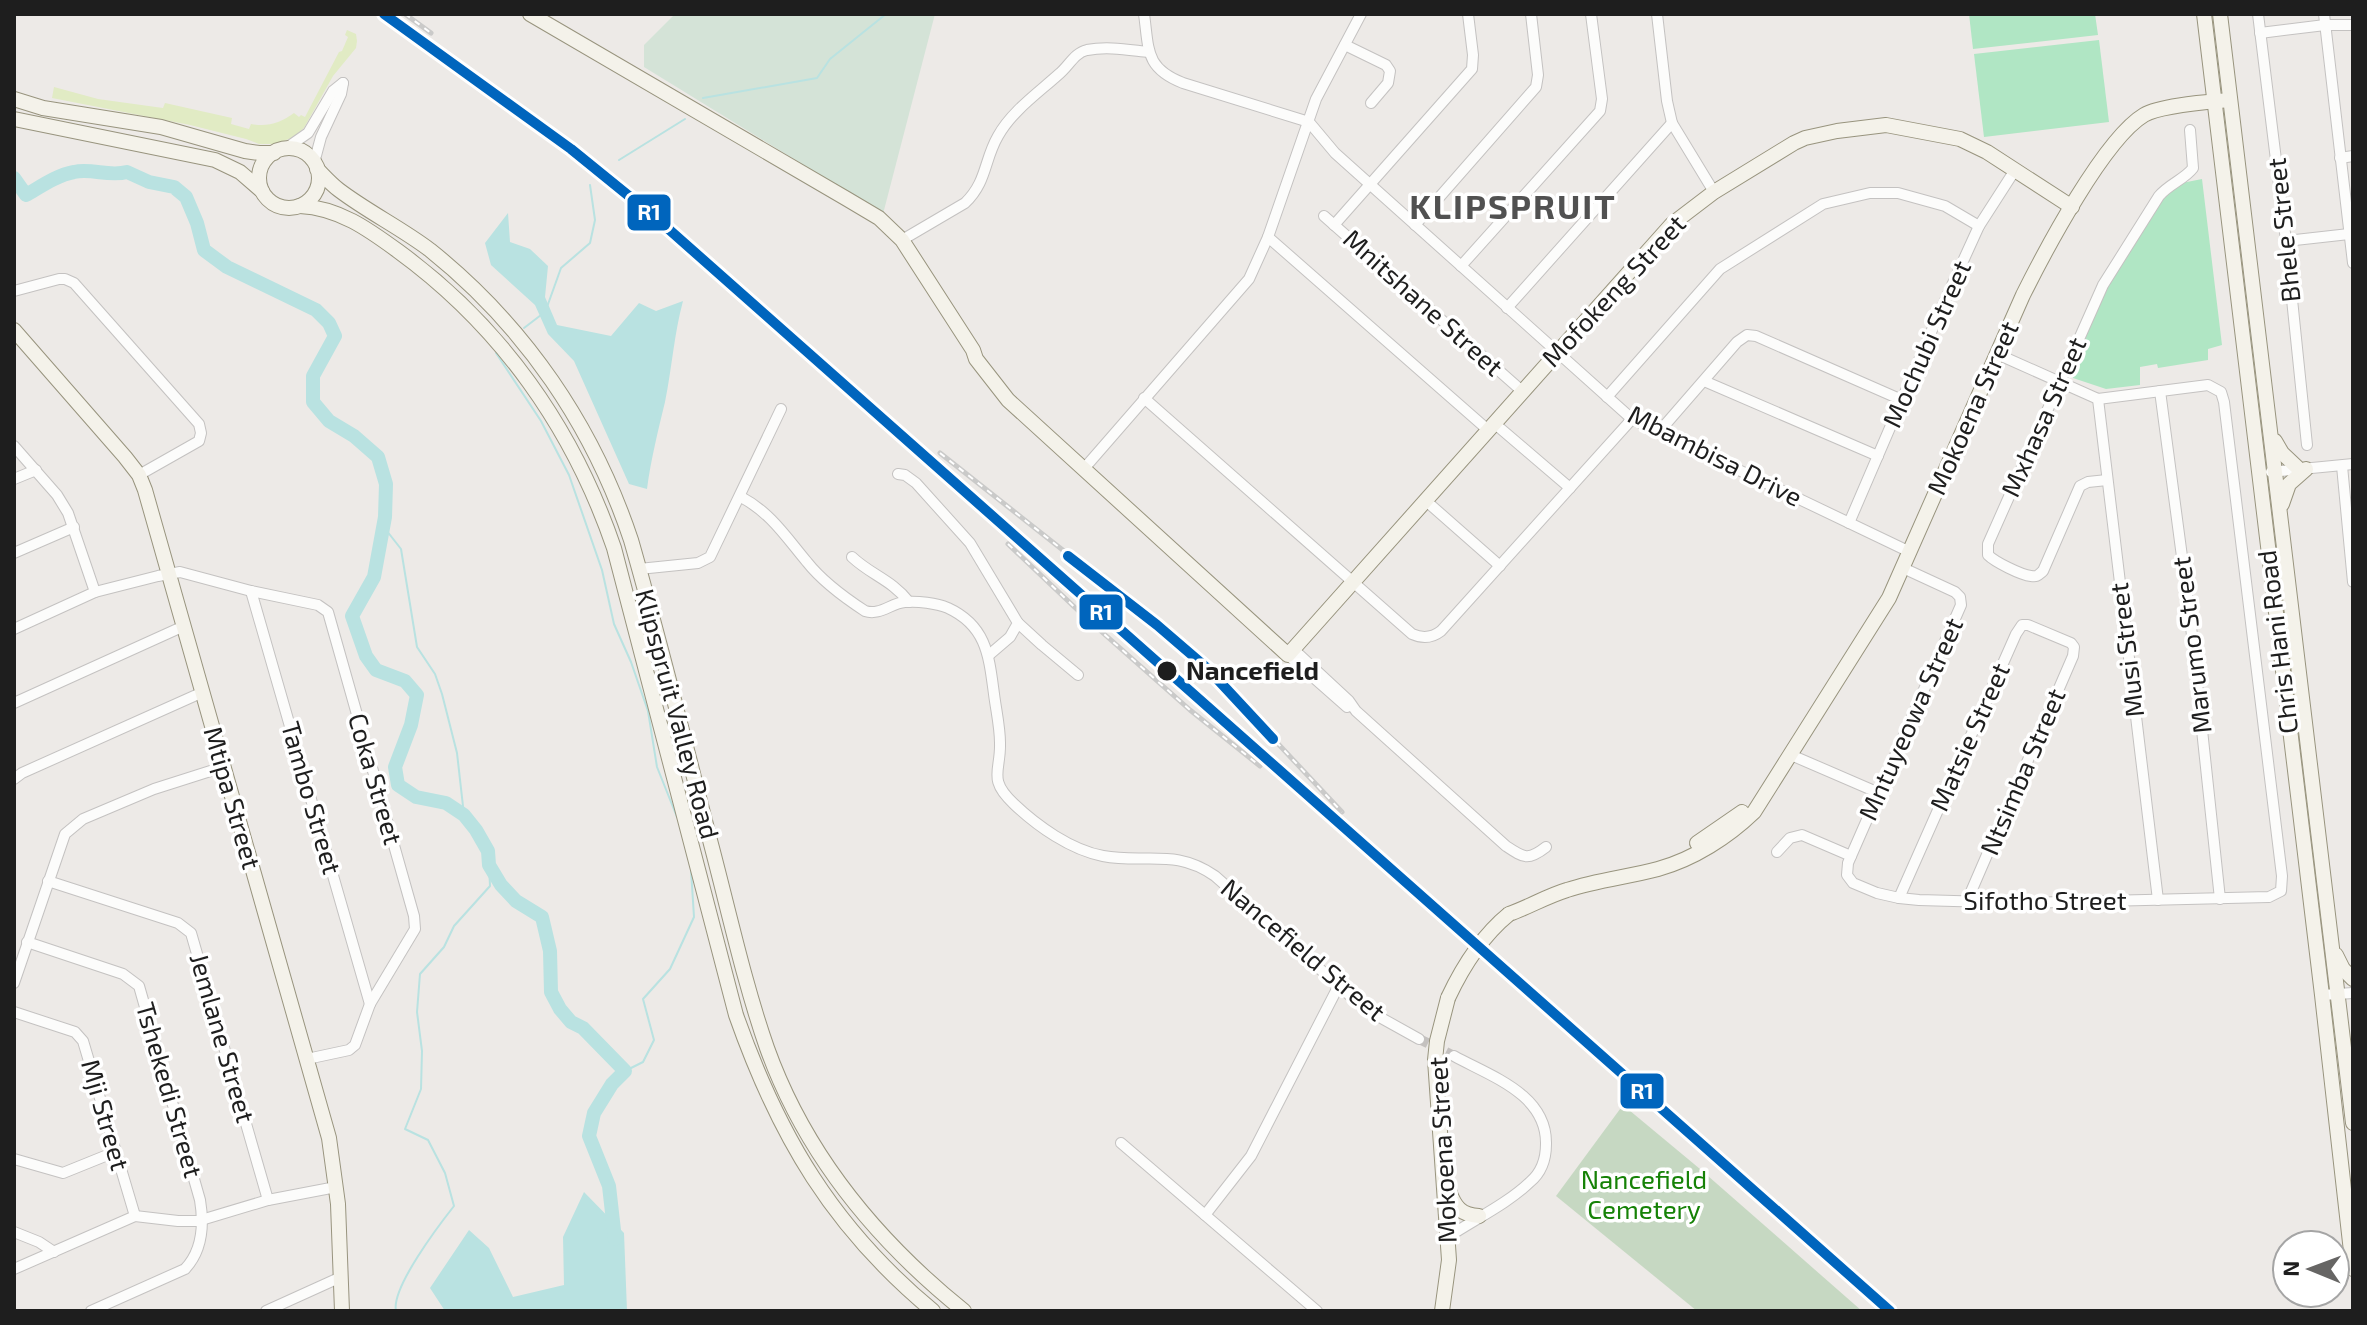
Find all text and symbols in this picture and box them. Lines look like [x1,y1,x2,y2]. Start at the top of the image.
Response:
street label: Bhele Street [2260,156,2305,304]
district label: KLIPSPRUIT [1409,185,1617,226]
line badge: R1 [626,193,672,232]
text: R1 [637,198,661,224]
street label: Mofokeng Street [1535,208,1691,372]
street label: Mnitshane Street [1338,222,1510,382]
street label: Mochubi Street [1875,255,1976,432]
street label: Mokoena Street [1920,316,2024,499]
street label: Mxhasa Street [1994,332,2092,501]
street label: Mbambisa Drive [1624,398,1808,512]
street label: Chris Hani Road [2250,549,2303,736]
street label: Marumo Street [2164,555,2217,735]
street label: Musi Street [2102,581,2149,719]
street label: Klipspruit Valley Road [630,585,727,842]
line badge: R1 [1078,593,1124,631]
text: R1 [1089,598,1113,624]
street label: Mntuyeowa Street [1851,612,1968,825]
place label: Nancefield [1186,654,1319,685]
street label: Matsie Street [1922,658,2015,815]
marker: Nancefield [1155,659,1179,683]
street label: Ntsimba Street [1973,683,2071,859]
street label: Coka Street [343,709,410,848]
street label: Tambo Street [276,718,349,878]
street label: Mtipa Street [198,723,269,872]
street label: Nancefield Street [1216,871,1392,1027]
street label: Sifotho Street [1963,884,2127,915]
street label: Jemlane Street [184,949,262,1126]
street label: Tshekedi Street [131,998,210,1181]
street label: Mji Street [76,1056,137,1174]
street label: Mokoena Street [1421,1056,1462,1244]
line badge: R1 [1619,1072,1665,1110]
text: R1 [1630,1077,1654,1103]
park label: Nancefield Cemetery [1581,1163,1707,1224]
north arrow [2271,1229,2351,1309]
text: N [2277,1260,2303,1277]

